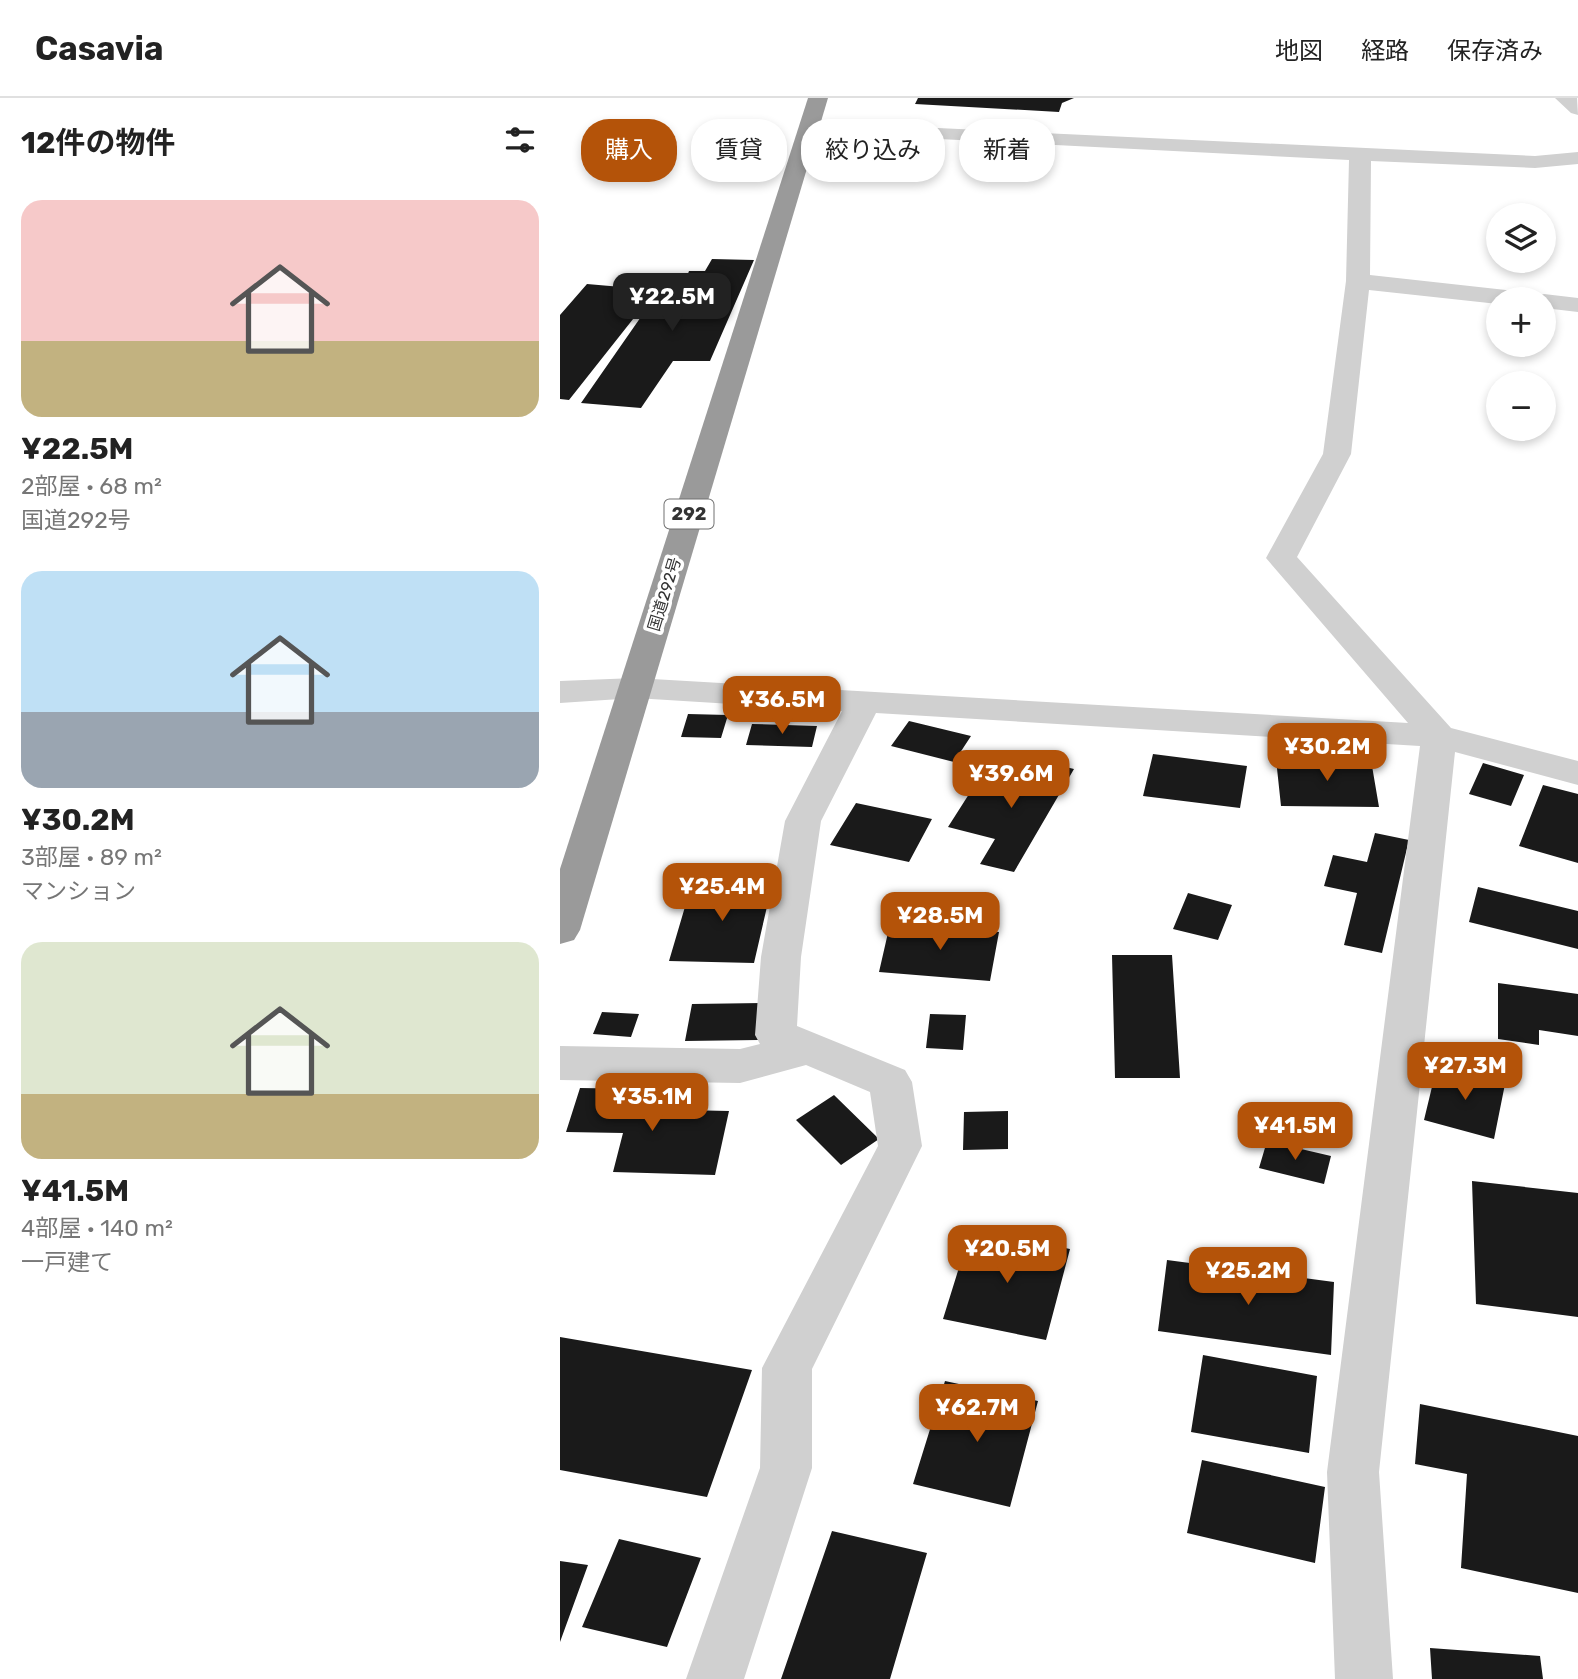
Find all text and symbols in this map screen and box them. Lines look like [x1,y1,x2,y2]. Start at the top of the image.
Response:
text: Casavia [35,29,163,68]
text: 地図 [1275,37,1323,65]
text: 経路 [1361,37,1409,65]
text: 保存済み [1447,37,1543,65]
chip: 購入 [581,119,677,182]
chip: 賃貸 [691,119,787,182]
chip: 絞り込み [801,119,945,182]
chip: 新着 [959,119,1055,182]
icon: filters [501,121,539,159]
text: 12件の物件 [21,125,175,161]
map controls [1486,203,1556,441]
button: layers [1486,203,1556,273]
icon: home [217,246,343,372]
pin: ¥22.5M [615,274,729,333]
text: ¥22.5M [629,282,715,310]
button: + [1486,287,1556,357]
button: − [1486,371,1556,441]
text: ¥22.5M [21,431,133,467]
text: 2部屋 · 68 m² [21,472,162,500]
road number: 292 [664,500,714,528]
text: 国道292号 [21,506,131,534]
street label: 国道292号 [644,555,685,633]
icon: home [217,617,343,743]
pin: ¥36.5M [725,676,839,736]
text: ¥36.5M [739,685,825,713]
pin: ¥30.2M [1270,724,1384,783]
text: ¥30.2M [1283,732,1371,760]
pin: ¥39.6M [954,750,1068,810]
text: ¥39.6M [969,759,1054,787]
text: ¥30.2M [21,802,135,838]
text: 3部屋 · 89 m² [21,843,162,871]
pin: ¥25.4M [665,864,779,923]
text: ¥25.4M [679,872,765,900]
text: マンション [21,877,136,905]
pin: ¥28.5M [883,892,997,952]
text: ¥28.5M [897,901,983,929]
icon: home [217,988,343,1114]
pin: ¥27.3M [1408,1042,1522,1102]
text: ¥27.3M [1423,1051,1507,1079]
pin: ¥35.1M [595,1074,709,1133]
text: ¥35.1M [611,1082,693,1110]
pin: ¥41.5M [1238,1102,1352,1162]
text: ¥41.5M [1254,1111,1336,1139]
text: ¥41.5M [21,1173,129,1209]
text: 4部屋 · 140 m² [21,1214,173,1242]
pin: ¥20.5M [950,1226,1064,1285]
text: ¥20.5M [964,1234,1050,1262]
text: 一戸建て [21,1248,113,1276]
pin: ¥25.2M [1191,1248,1305,1307]
text: ¥25.2M [1205,1256,1291,1284]
pin: ¥62.7M [920,1384,1034,1444]
text: ¥62.7M [935,1393,1019,1421]

